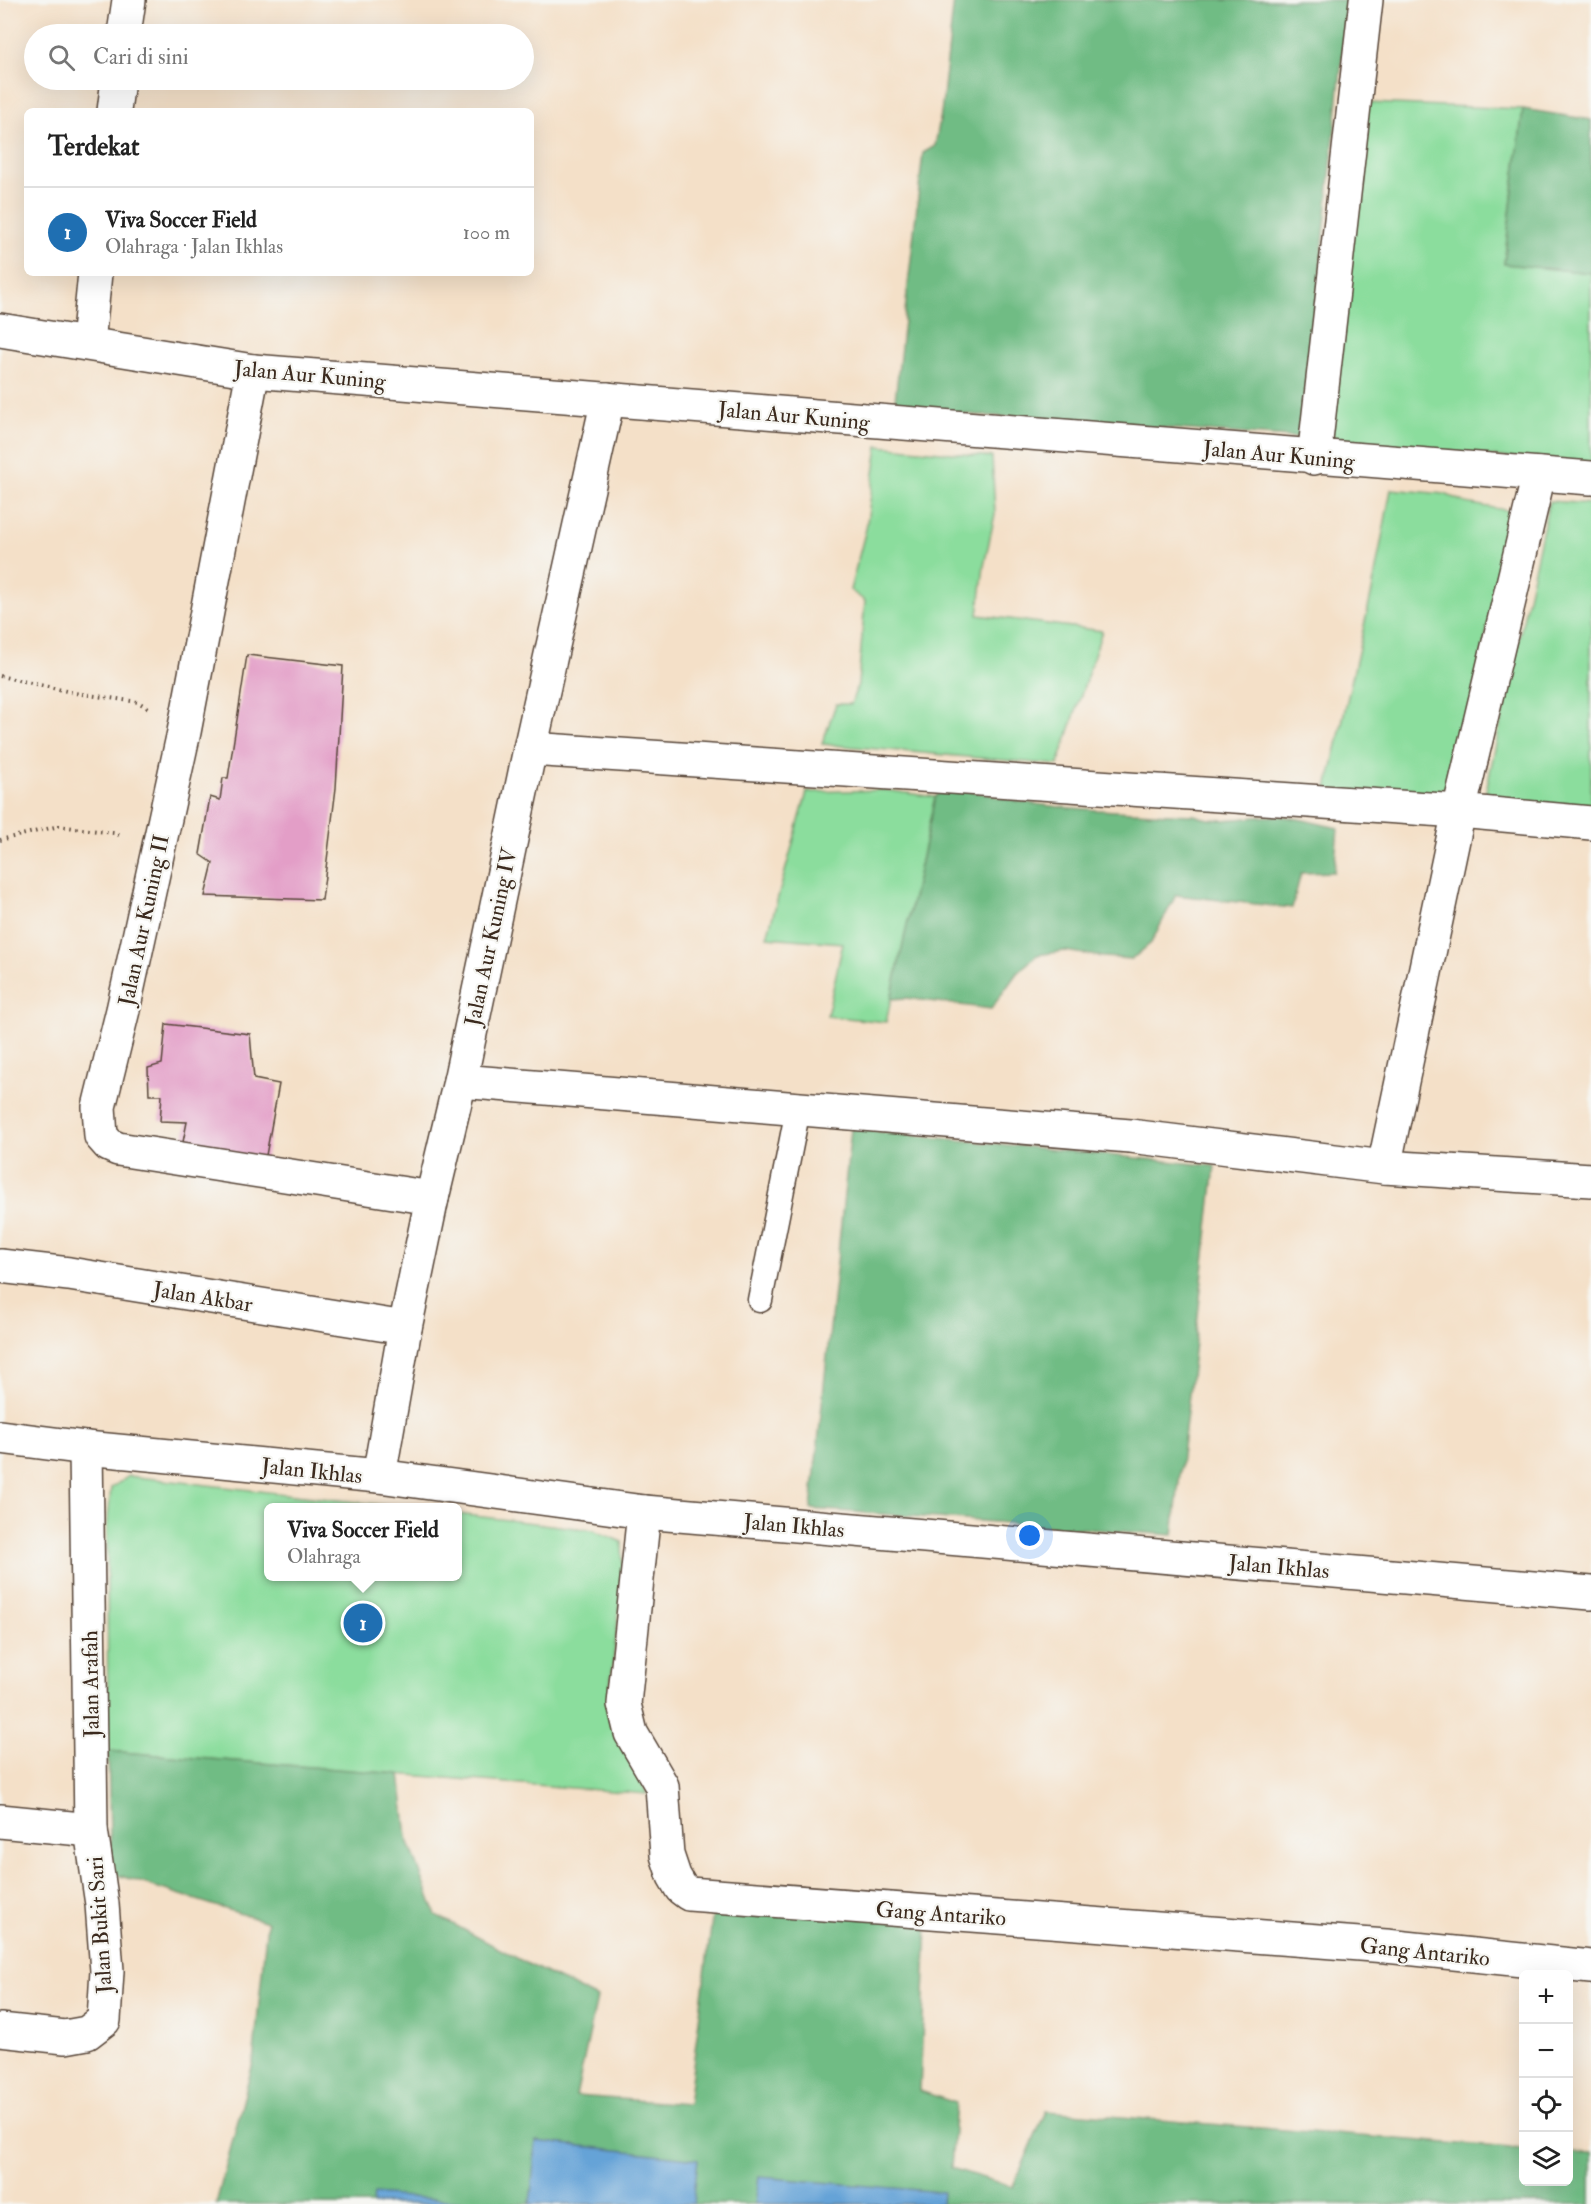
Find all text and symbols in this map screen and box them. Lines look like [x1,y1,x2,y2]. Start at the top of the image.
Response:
search box [24,24,534,90]
icon: search [45,41,78,74]
text: Cari di sini [93,43,189,71]
text: Terdekat [48,131,139,163]
text: Viva Soccer Field [105,206,257,234]
text: 1 [64,220,71,245]
text: 100 m [463,220,510,245]
text: Olahraga · Jalan Ikhlas [105,234,283,259]
street label: Jalan Aur Kuning [232,354,388,396]
street label: Jalan Aur Kuning [716,395,872,437]
street label: Jalan Aur Kuning [1201,434,1357,476]
street label: Jalan Aur Kuning II [112,832,176,1009]
street label: Jalan Aur Kuning IV [458,844,524,1030]
street label: Jalan Akbar [150,1275,255,1319]
street label: Jalan Ikhlas [259,1452,364,1490]
popup [264,1503,462,1581]
street label: Jalan Ikhlas [741,1508,846,1544]
text: Viva Soccer Field [287,1516,439,1544]
your location [1015,1521,1044,1550]
text: Olahraga [287,1544,361,1569]
street label: Jalan Ikhlas [1226,1549,1331,1585]
pin: 1 [344,1600,382,1646]
street label: Jalan Arafah [76,1630,106,1739]
street label: Jalan Bukit Sari [81,1855,119,1995]
street label: Gang Antariko [875,1895,1007,1933]
street label: Gang Antariko [1359,1931,1491,1973]
map controls [1519,1970,1573,2186]
button: + [1519,1970,1573,2024]
button: − [1519,2024,1573,2078]
button: locate [1519,2078,1573,2132]
button: layers [1519,2132,1573,2186]

